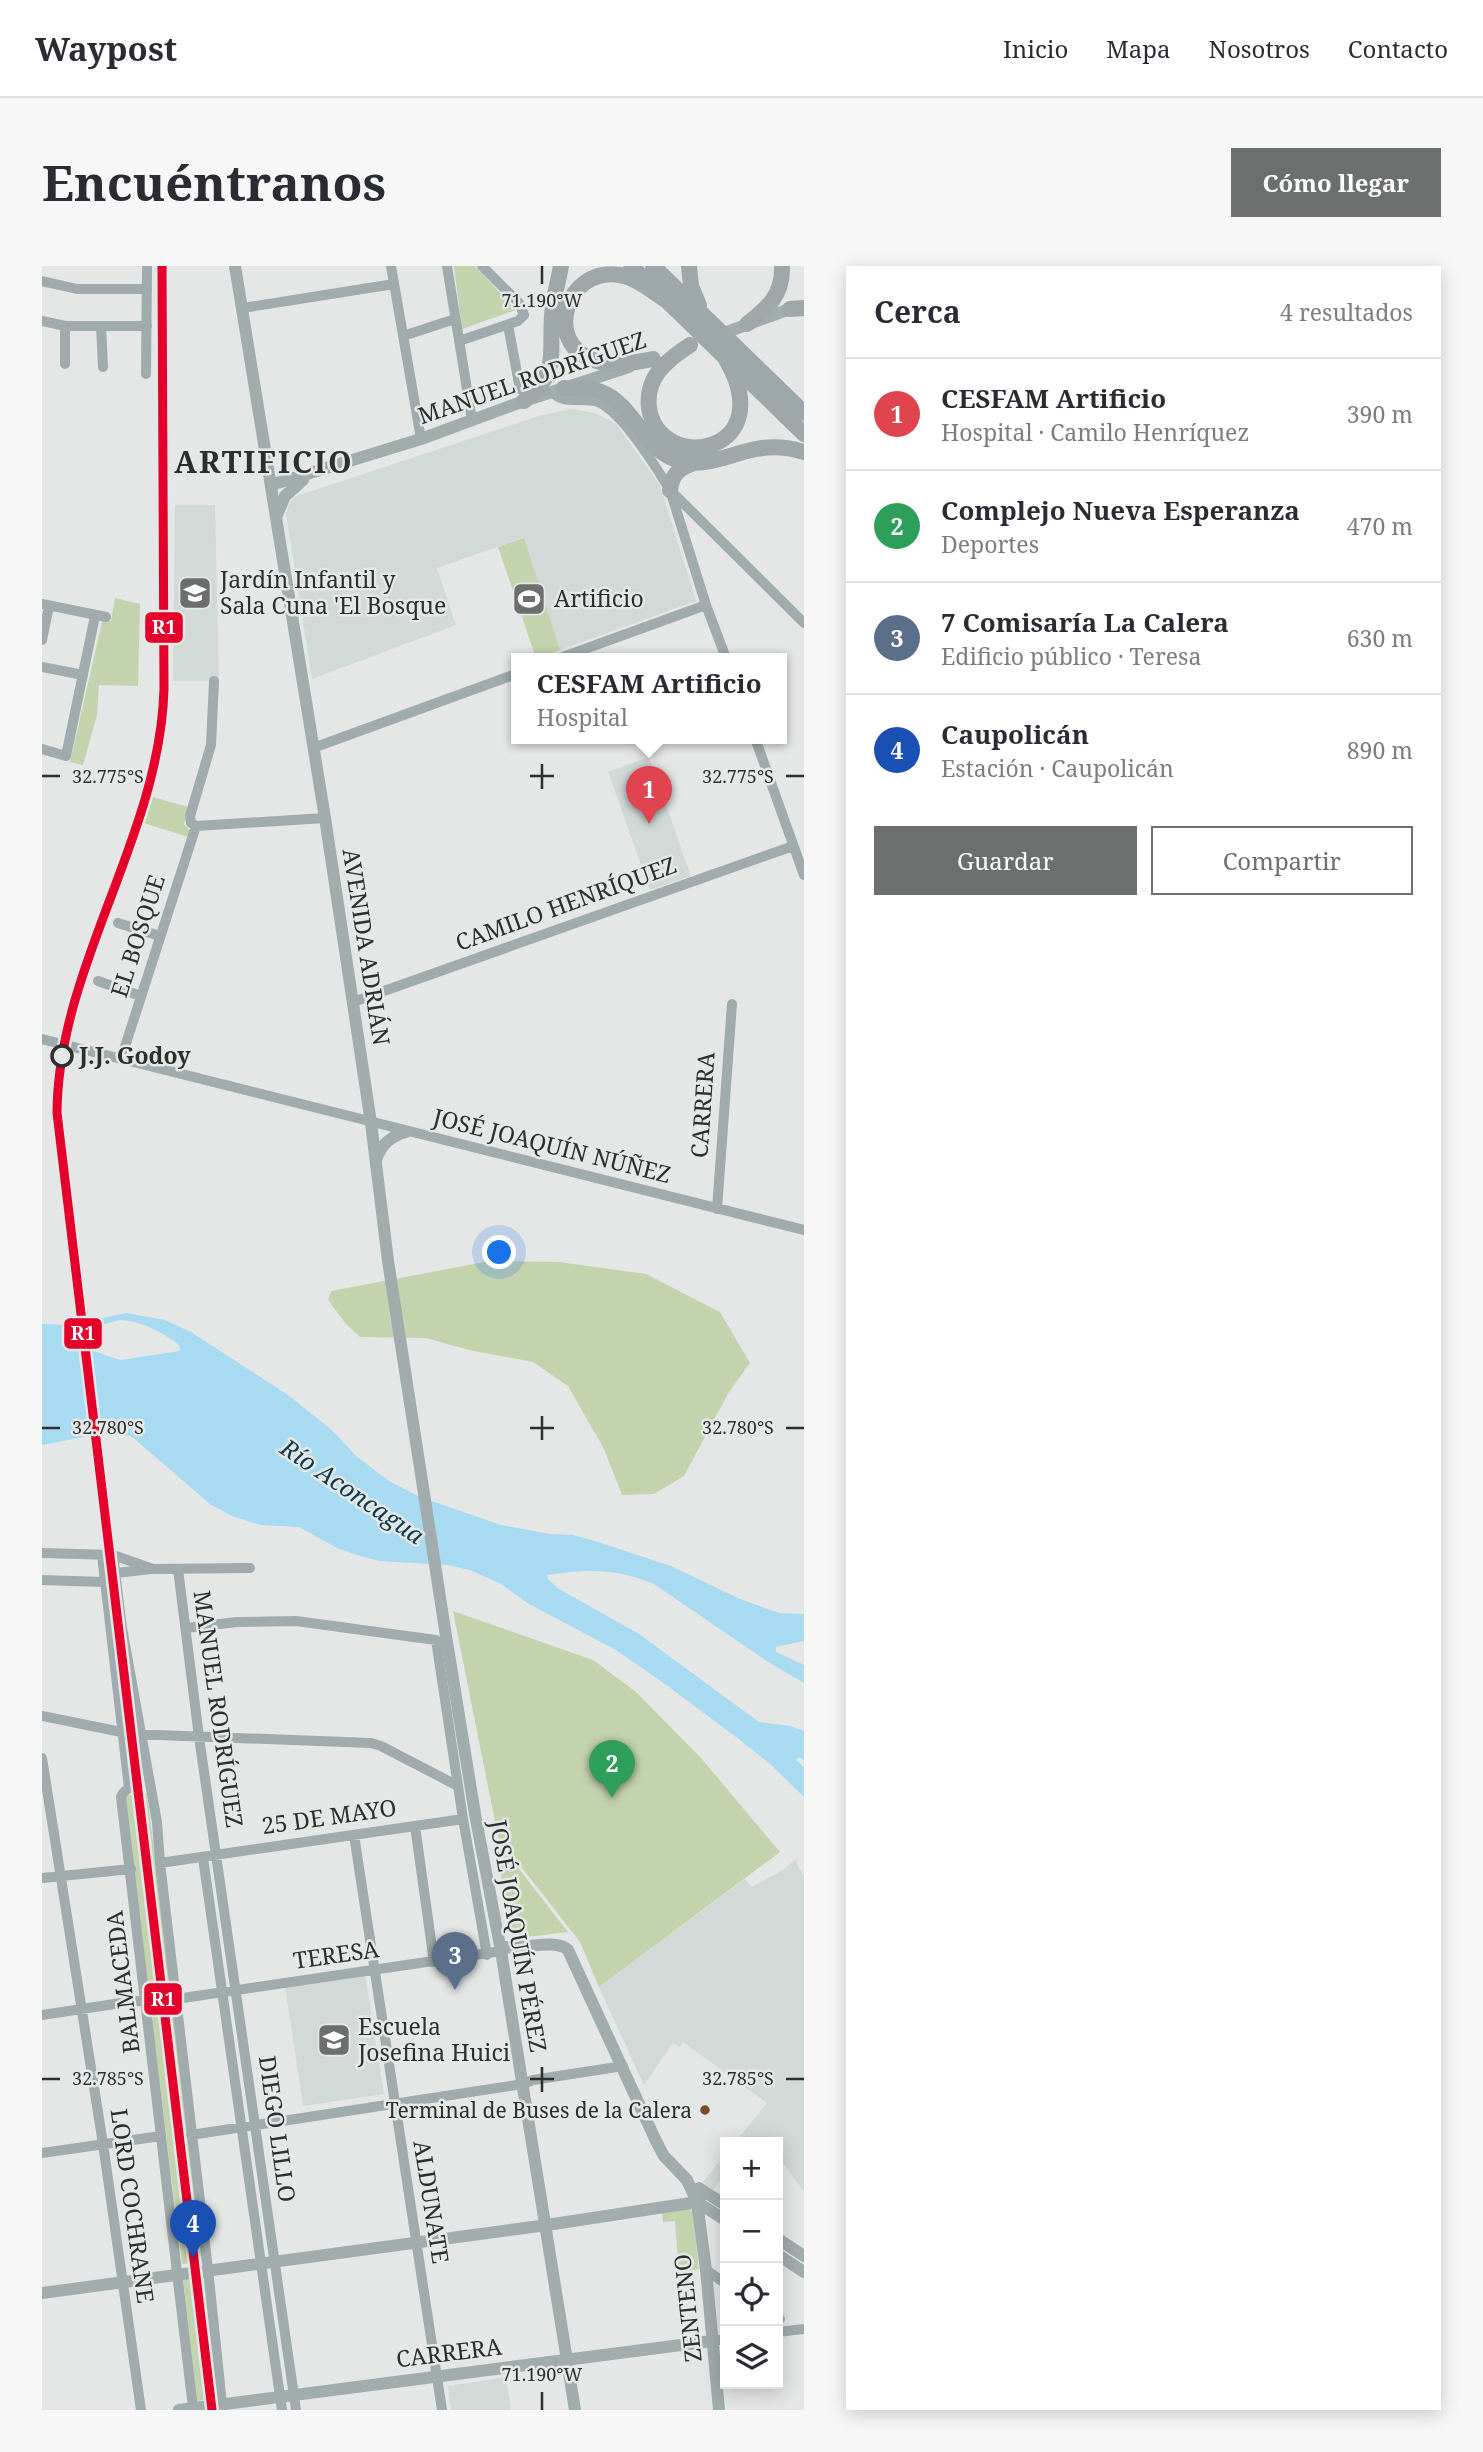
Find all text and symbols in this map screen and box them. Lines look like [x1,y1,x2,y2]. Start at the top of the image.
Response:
text: Waypost [35,26,177,71]
text: Inicio [1003,32,1068,65]
text: Mapa [1106,32,1171,65]
text: Nosotros [1209,32,1310,65]
text: Contacto [1348,32,1448,65]
button: Cómo llegar [1231,148,1441,217]
text: Encuéntranos [42,149,386,215]
text: 71.190°W [502,288,583,312]
text: Cerca [874,291,961,332]
text: 4 resultados [1280,296,1413,328]
street label: MANUEL RODRÍGUEZ [413,323,650,431]
text: CESFAM Artificio [941,380,1166,416]
text: 1 [891,398,904,430]
text: 390 m [1347,398,1413,430]
text: Hospital · Camilo Henríquez [941,416,1249,448]
district label: ARTIFICIO [174,441,354,482]
text: Complejo Nueva Esperanza [941,492,1300,528]
text: 2 [891,510,904,542]
text: 470 m [1347,510,1413,542]
text: Deportes [941,528,1039,560]
place label: Jardín Infantil y Sala Cuna 'El Bosque [219,563,446,621]
school or university icon: Jardín Infantil y Sala Cuna 'El Bosque [176,574,214,612]
sports icon: Artificio [510,580,548,618]
place label: Artificio [554,582,644,614]
text: 7 Comisaría La Calera [941,604,1229,640]
line badge: R1 [144,611,184,644]
text: R1 [152,614,176,640]
text: 3 [891,622,904,654]
text: 630 m [1347,622,1413,654]
text: Edificio público · Teresa [941,640,1201,672]
popup [511,653,787,744]
text: CESFAM Artificio [536,665,762,701]
text: Hospital [536,701,628,733]
text: Caupolicán [941,716,1089,752]
text: 4 [891,734,904,766]
text: 890 m [1347,734,1413,766]
text: Estación · Caupolicán [941,752,1174,784]
text: 32.775°S [72,764,144,788]
text: 32.775°S [702,764,774,788]
pin: 1 [626,766,672,824]
button: Guardar [874,826,1137,895]
button: Compartir [1151,826,1413,895]
street label: AVENIDA ADRIÁN [336,846,398,1048]
street label: CAMILO HENRÍQUEZ [451,848,681,958]
street label: EL BOSQUE [102,870,172,1001]
place label: J.J. Godoy [78,1039,191,1071]
marker: J.J. Godoy [51,1045,73,1067]
street label: CARRERA [682,1050,722,1159]
street label: JOSÉ JOAQUÍN NÚÑEZ [429,1100,674,1190]
your location [482,1235,516,1269]
line badge: R1 [63,1317,103,1350]
text: R1 [71,1320,95,1346]
text: 32.780°S [72,1415,144,1439]
text: 32.780°S [702,1415,774,1439]
water label: Río Aconcagua [274,1430,431,1551]
street label: MANUEL RODRÍGUEZ [186,1588,251,1830]
pin: 2 [589,1740,635,1798]
street label: 25 DE MAYO [259,1791,398,1841]
street label: JOSÉ JOAQUÍN PÉREZ [483,1816,555,2055]
street label: BALMACEDA [97,1908,147,2055]
street label: TERESA [291,1932,381,1976]
pin: 3 [432,1932,478,1990]
line badge: R1 [143,1982,183,2016]
text: R1 [151,1986,175,2012]
place label: Escuela Josefina Huici [357,2010,511,2068]
school or university icon: Escuela Josefina Huici [315,2021,353,2059]
street label: DIEGO LILLO [252,2054,304,2204]
text: 32.785°S [72,2066,144,2090]
text: 32.785°S [702,2066,774,2090]
place label: Terminal de Buses de la Calera [386,2096,692,2124]
marker: Terminal de Buses de la Calera [698,2103,712,2117]
street label: LORD COCHRANE [104,2107,162,2305]
map controls [720,2137,783,2389]
button: + [720,2137,783,2200]
street label: ALDUNATE [406,2138,458,2266]
pin: 4 [170,2200,216,2258]
button: − [720,2200,783,2263]
street label: ZENTENO [665,2252,709,2364]
button: locate [720,2263,783,2326]
button: layers [720,2326,783,2389]
street label: CARRERA [394,2330,504,2374]
text: 71.190°W [502,2362,583,2386]

